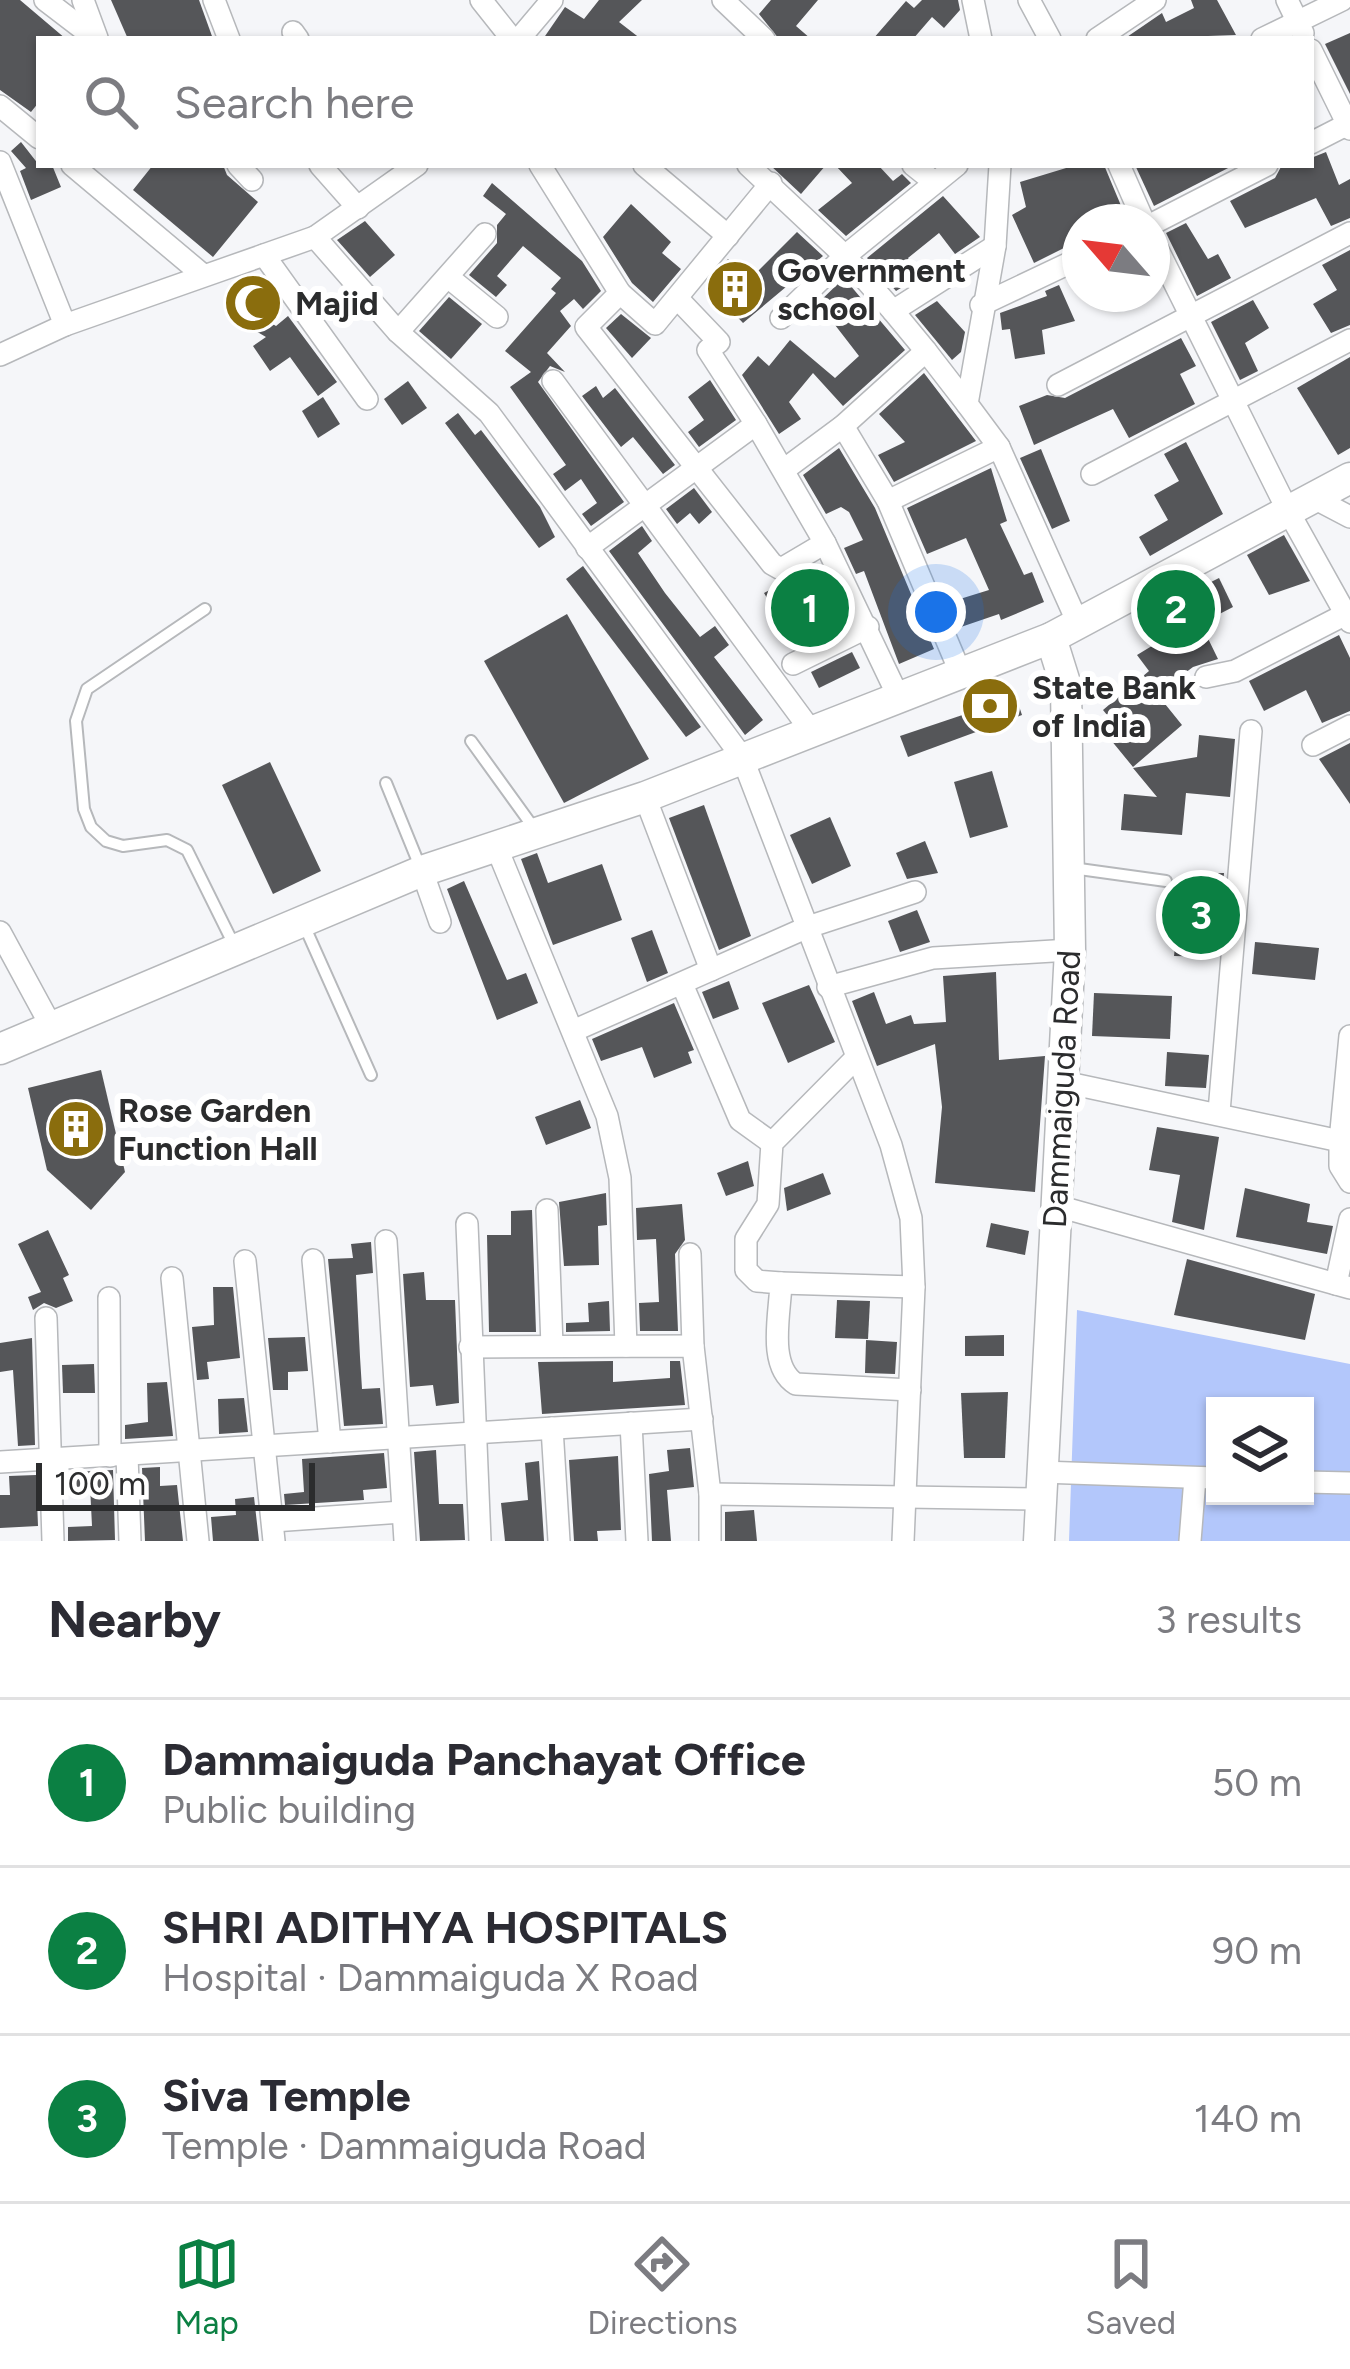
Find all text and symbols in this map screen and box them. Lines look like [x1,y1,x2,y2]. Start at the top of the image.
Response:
search box [36,36,1314,168]
icon: search [78,69,144,135]
text: Search here [174,75,414,129]
north arrow [1062,204,1170,312]
place label: Government school [777,251,966,328]
building icon: Government school [704,258,766,320]
mosque icon: Majid [222,272,284,334]
place label: Majid [295,284,379,323]
pin: 1 [771,563,849,653]
pin: 2 [1137,564,1215,654]
your location [906,582,966,642]
place label: State Bank of India [1032,668,1196,745]
bank icon: State Bank of India [959,675,1021,737]
pin: 3 [1162,870,1240,960]
street label: Dammaiguda Road [1035,949,1088,1229]
place label: Rose Garden Function Hall [118,1091,318,1168]
building icon: Rose Garden Function Hall [45,1098,107,1160]
map controls [1206,1397,1314,1505]
button: layers [1206,1397,1314,1505]
scale bar [36,1457,315,1510]
text: 100 m [54,1464,146,1503]
text: Nearby [48,1589,221,1650]
text: 3 results [1155,1596,1302,1643]
text: Dammaiguda Panchayat Office [162,1732,806,1786]
text: 1 [79,1759,95,1806]
text: 50 m [1212,1759,1302,1806]
text: Public building [162,1786,416,1833]
text: SHRI ADITHYA HOSPITALS [162,1900,728,1954]
text: 2 [76,1927,98,1974]
text: 90 m [1212,1927,1302,1974]
text: Hospital · Dammaiguda X Road [162,1954,699,2001]
text: Siva Temple [162,2068,411,2122]
text: 3 [76,2095,98,2142]
text: 140 m [1194,2095,1302,2142]
text: Temple · Dammaiguda Road [162,2122,647,2169]
tab: Map [174,2231,240,2342]
tab: Directions [587,2231,738,2342]
tab: Saved [1085,2231,1176,2342]

